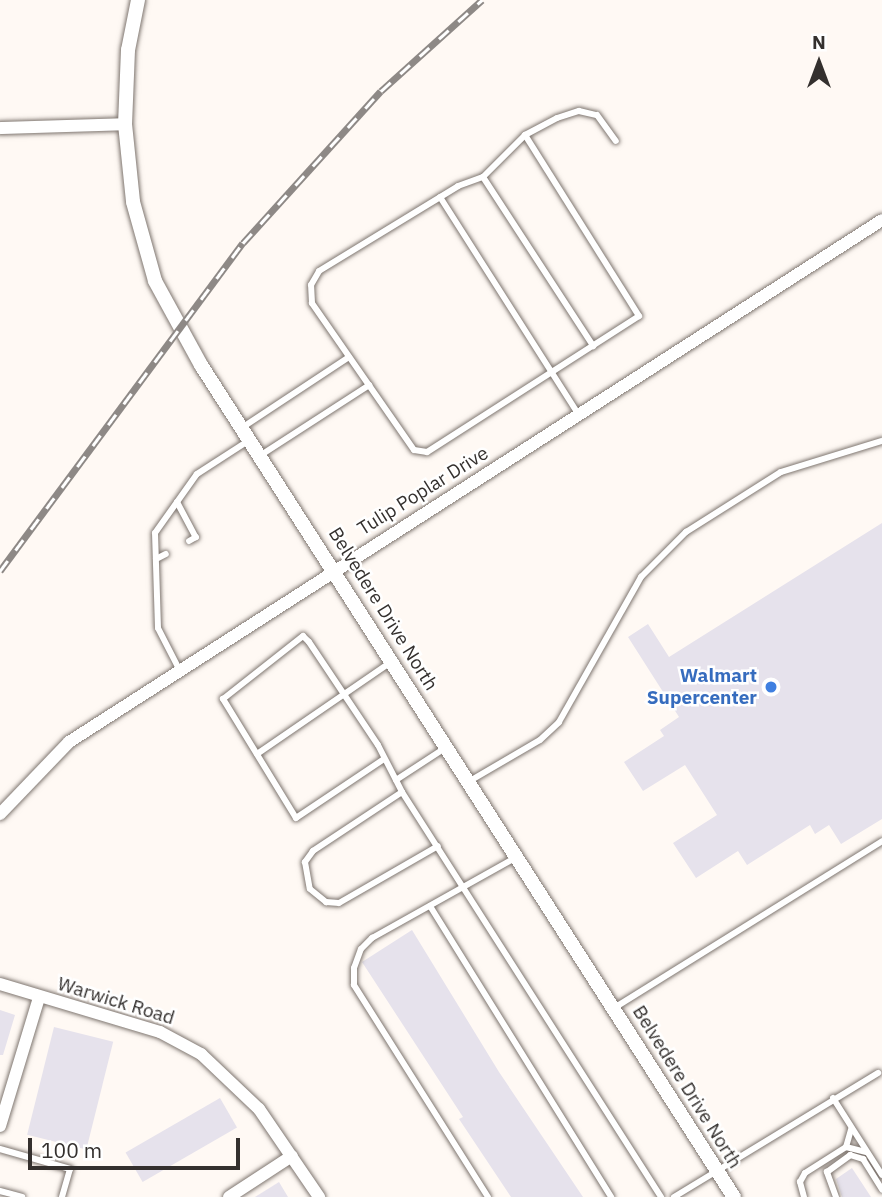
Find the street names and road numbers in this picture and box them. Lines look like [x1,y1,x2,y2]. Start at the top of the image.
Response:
street label: Tulip Poplar Drive [353,442,493,540]
street label: Belvedere Drive North [324,523,442,695]
street label: Warwick Road [55,972,177,1030]
street label: Belvedere Drive North [628,1001,746,1173]

